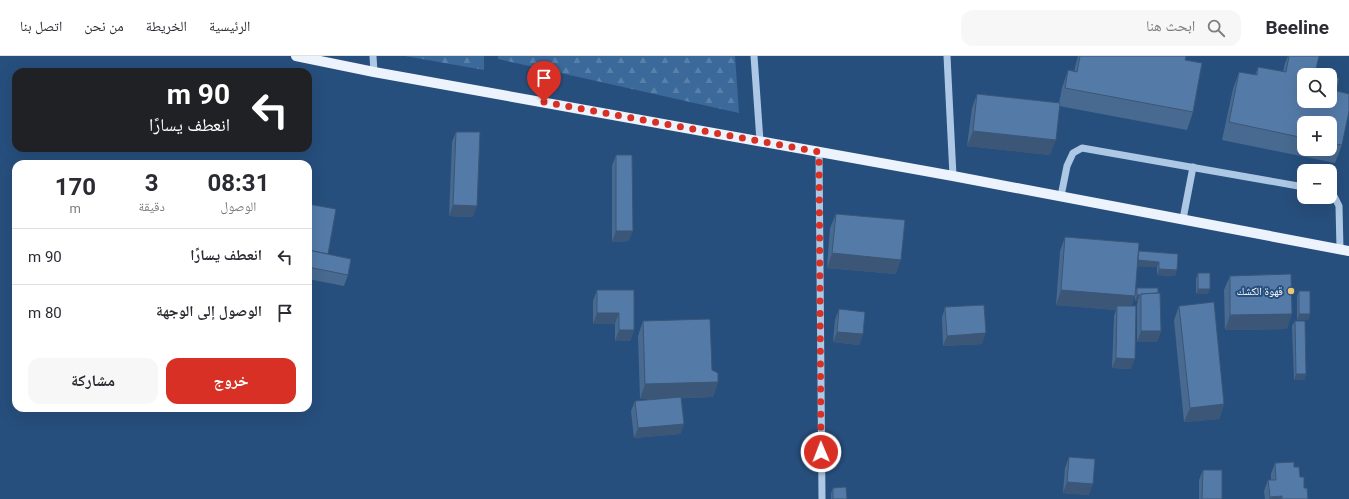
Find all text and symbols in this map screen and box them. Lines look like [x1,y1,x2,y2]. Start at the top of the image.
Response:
search box [961,10,1241,46]
text: Beeline [1265,16,1329,39]
text: ابحث هنا [1146,17,1195,35]
icon: search [1205,17,1227,39]
text: اتصل بنا [20,18,62,34]
text: من نحن [84,18,124,34]
text: الخريطة [146,18,187,34]
text: الرئيسية [209,18,250,34]
pin [527,61,561,102]
icon: arrive [533,67,555,89]
map controls [1297,68,1337,204]
button: search [1297,68,1337,108]
text: 90 m [167,78,230,111]
icon: left [244,84,296,136]
text: انعطف يسارًا [149,114,230,135]
button: + [1297,116,1337,156]
button: − [1297,164,1337,204]
text: 3 [145,169,159,197]
text: 08:31 [208,169,269,197]
text: 170 [55,173,96,201]
text: دقيقة [139,199,165,214]
text: الوصول [220,199,256,214]
text: m [70,201,81,216]
text: انعطف يسارًا [190,246,262,264]
icon: left [274,246,296,268]
text: 90 m [28,248,62,266]
place label: قهوة الكشك [1236,285,1283,298]
marker: قهوة الكشك [1286,286,1296,296]
text: الوصول إلى الوجهة [156,302,262,320]
icon: arrive [274,302,296,324]
text: 80 m [28,304,62,322]
button: مشاركة [28,358,158,404]
button: خروج [166,358,296,404]
position arrow [800,431,842,473]

